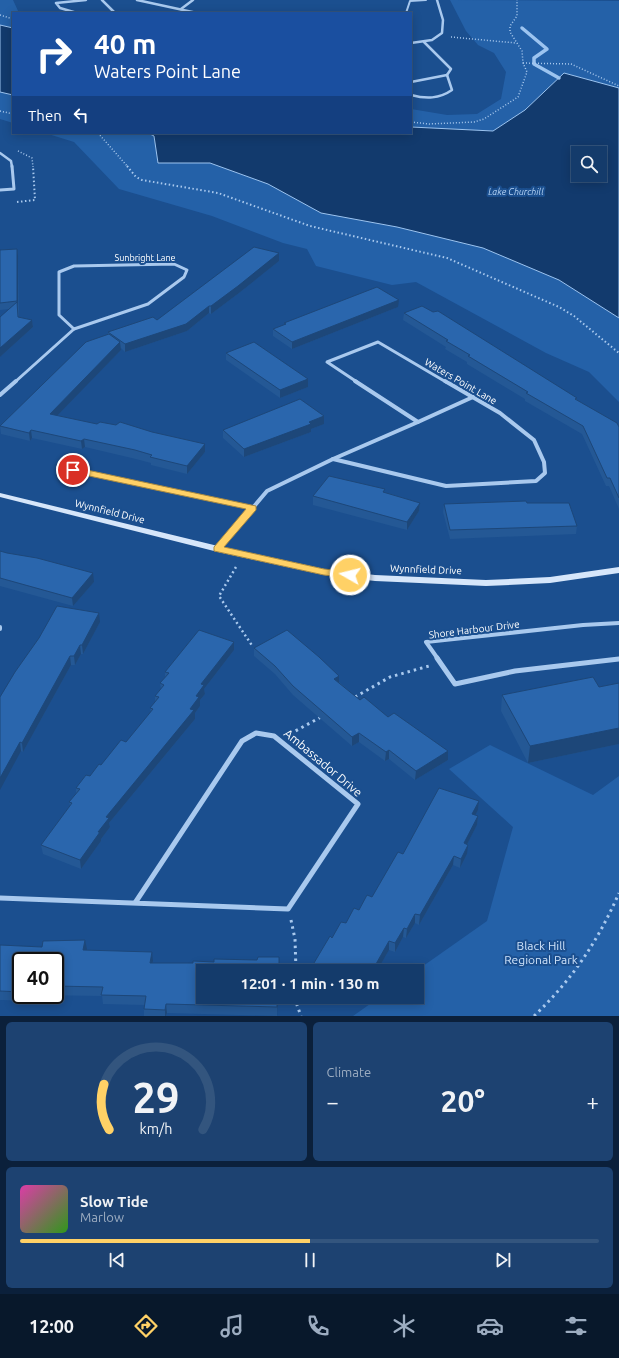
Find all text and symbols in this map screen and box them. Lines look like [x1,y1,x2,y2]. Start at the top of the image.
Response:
icon: right [28,28,80,80]
text: 40 m [94,28,156,59]
text: Waters Point Lane [94,61,241,81]
icon: left [70,104,92,126]
text: Then [28,107,62,124]
map controls [571,146,607,182]
button: search [571,146,607,182]
water label: Lake Churchill [488,187,544,197]
street label: Sunbright Lane [114,253,176,263]
street label: Waters Point Lane [423,356,499,407]
pin [56,453,90,487]
icon: arrive [62,459,84,481]
street label: Wynnfield Drive [74,497,146,525]
position arrow [329,554,371,596]
street label: Wynnfield Drive [390,563,462,576]
street label: Shore Harbour Drive [428,618,520,641]
street label: Ambassador Drive [282,726,365,799]
park label: Black Hill Regional Park [504,939,578,966]
speed limit sign: 40 [12,952,64,1004]
text: 12:01 · 1 min · 130 m [241,975,379,992]
text: Climate [327,1065,371,1079]
text: 29 [133,1073,180,1120]
text: 20° [441,1084,485,1118]
text: − [327,1089,339,1114]
text: + [587,1089,599,1114]
text: km/h [140,1120,173,1136]
text: Slow Tide [80,1193,148,1210]
text: Marlow [80,1210,124,1224]
icon: previous [106,1249,128,1271]
icon: pause [299,1249,321,1271]
icon: next [492,1249,514,1271]
icon: directions [132,1312,160,1340]
icon: music [218,1312,246,1340]
icon: phone [304,1312,332,1340]
icon: climate [390,1312,418,1340]
icon: car [476,1312,504,1340]
icon: filters [562,1312,590,1340]
text: 12:00 [29,1316,74,1336]

